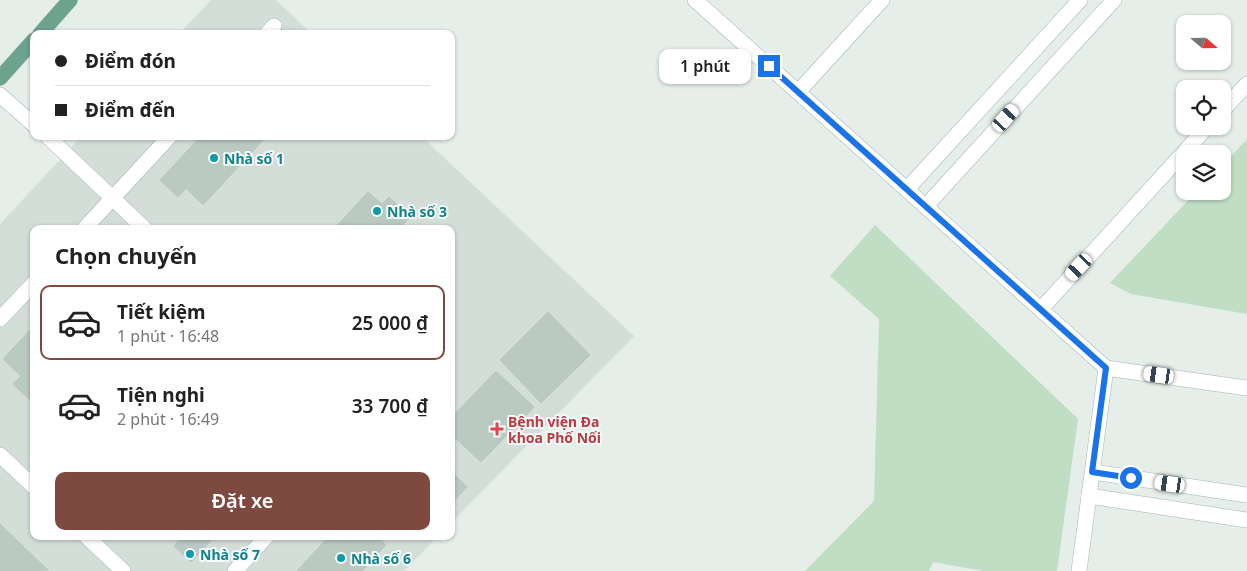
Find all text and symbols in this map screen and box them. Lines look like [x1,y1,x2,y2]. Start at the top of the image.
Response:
north arrow [1176,15,1231,70]
map controls [1176,15,1231,200]
text: Điểm đón [85,48,176,74]
callout: 1 phút [659,48,752,84]
text: 1 phút [680,55,730,77]
route end [758,55,780,77]
button: locate [1176,80,1231,135]
text: Điểm đến [85,97,175,123]
car [990,102,1021,134]
button: layers [1176,145,1231,200]
place label: Nhà số 1 [224,149,284,168]
marker: Nhà số 1 [208,152,220,164]
place label: Nhà số 3 [387,202,447,221]
marker: Nhà số 3 [371,205,383,217]
text: Chọn chuyến [55,240,197,270]
car [1063,251,1094,283]
text: Tiết kiệm [117,299,206,325]
icon: car [57,300,102,345]
text: 25 000 ₫ [352,310,428,336]
text: 1 phút · 16:48 [117,325,219,347]
car [1143,365,1174,385]
text: Tiện nghi [117,382,205,408]
icon: car [57,383,102,428]
text: 33 700 ₫ [352,393,428,419]
text: 2 phút · 16:49 [117,408,219,430]
place label: Bệnh viện Đa khoa Phố Nối [508,412,601,447]
marker: Bệnh viện Đa khoa Phố Nối [490,422,504,436]
route start [1120,467,1142,489]
button: Đặt xe [55,472,430,530]
car [1154,474,1185,494]
place label: Nhà số 7 [200,545,260,564]
marker: Nhà số 7 [184,548,196,560]
place label: Nhà số 6 [351,549,411,568]
marker: Nhà số 6 [335,552,347,564]

